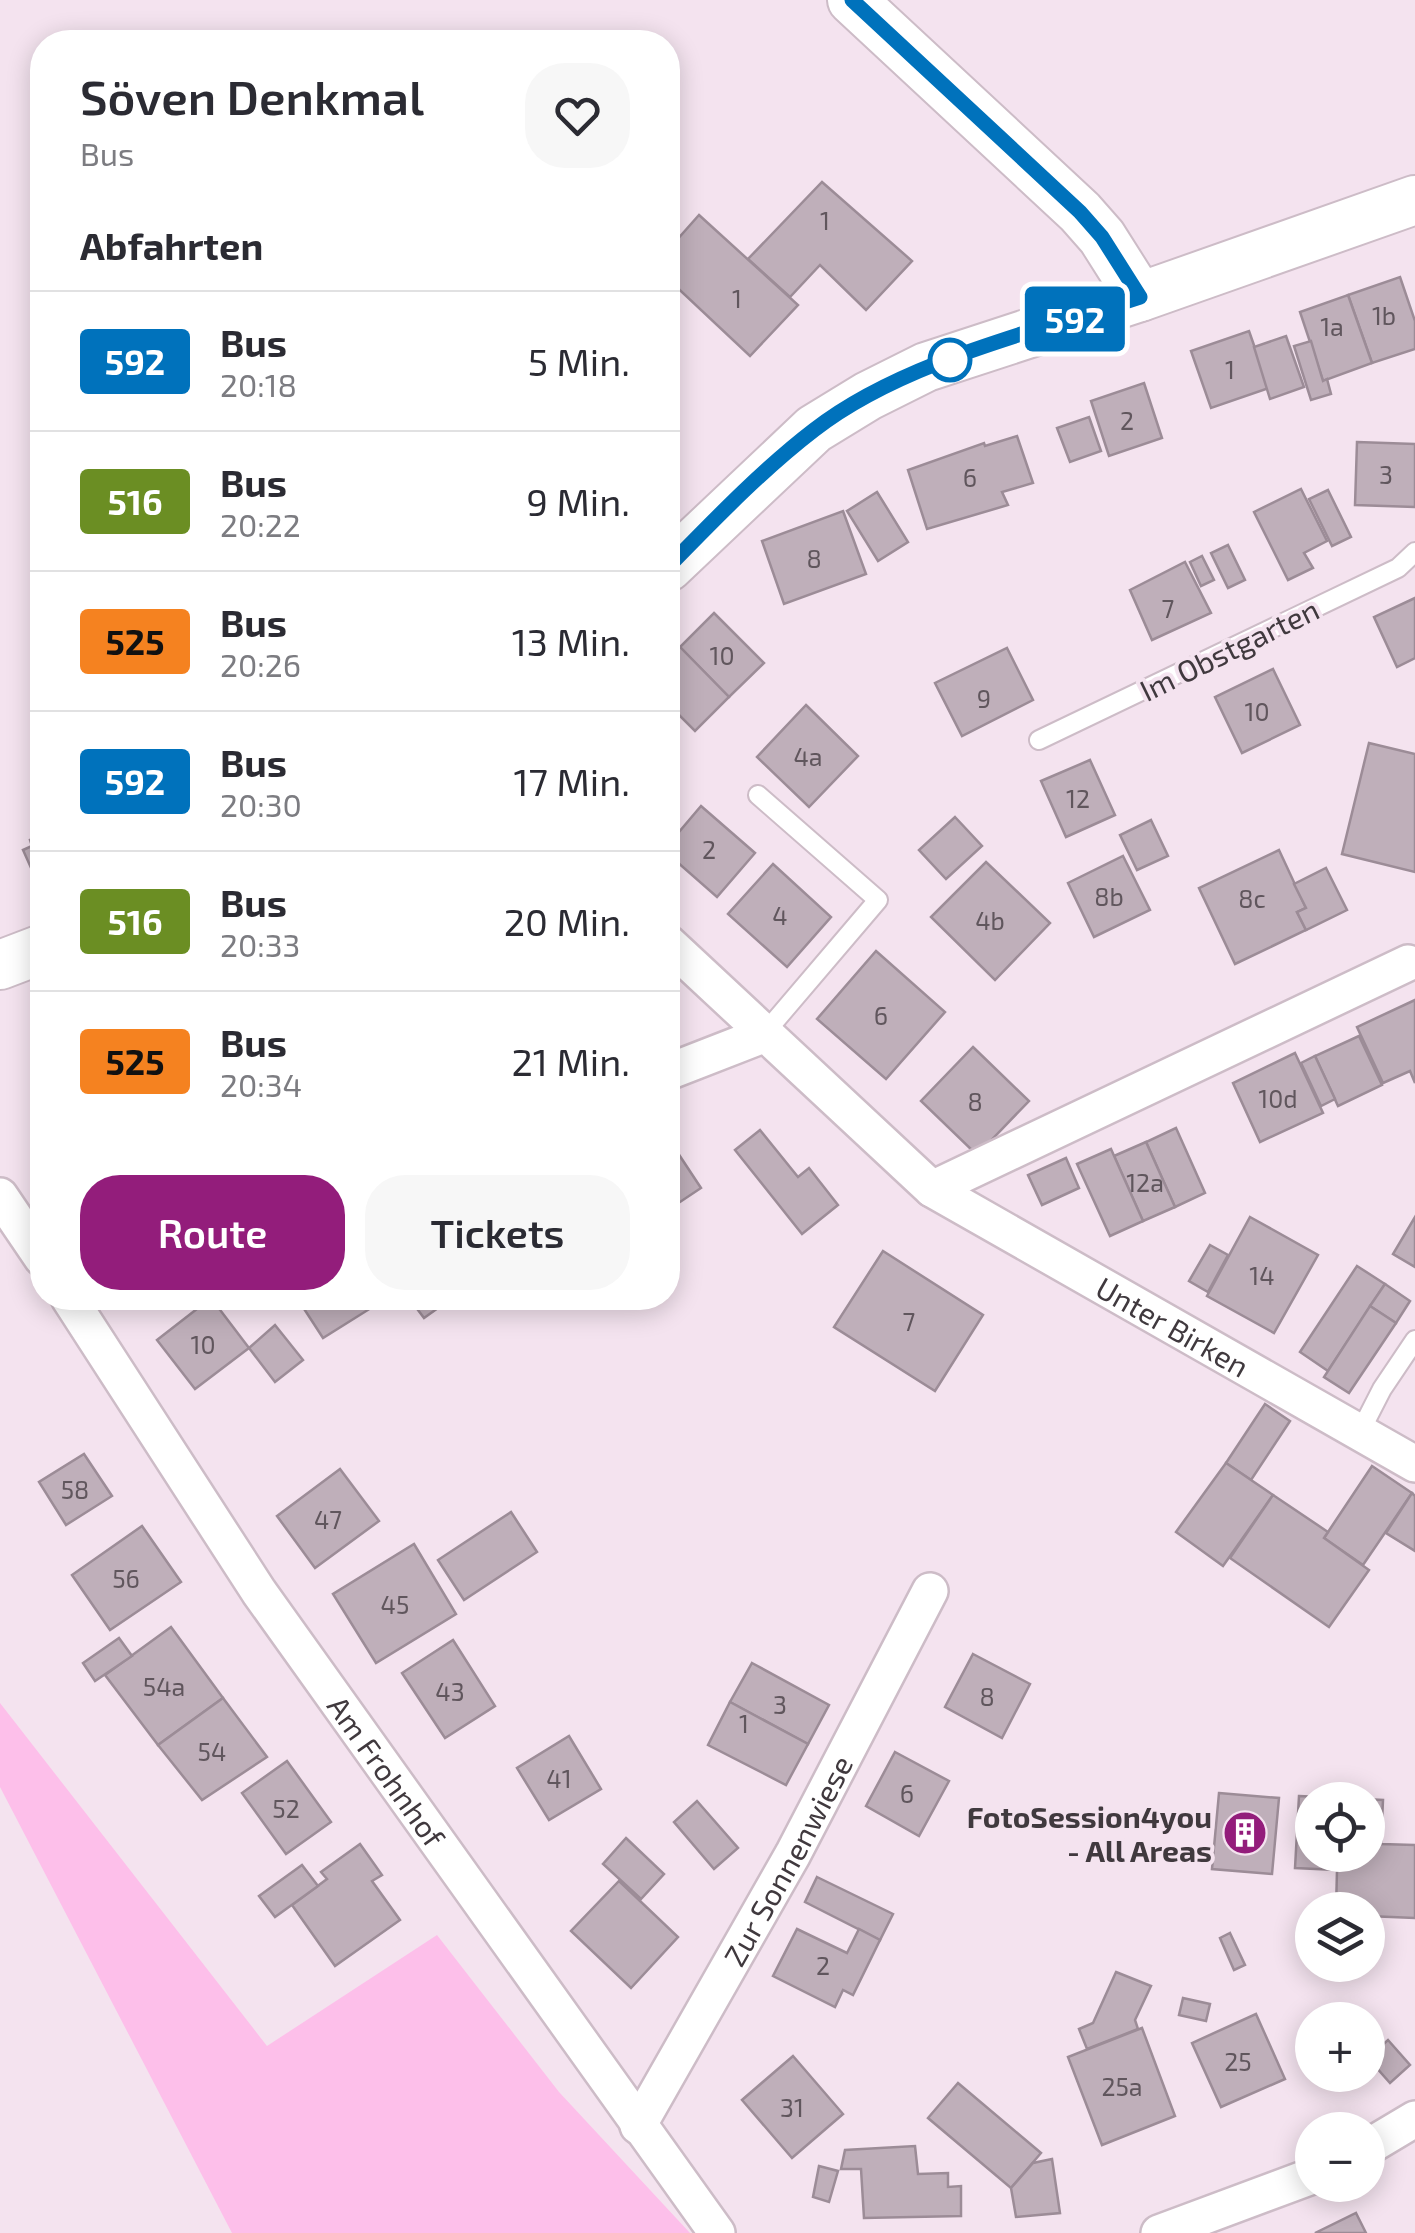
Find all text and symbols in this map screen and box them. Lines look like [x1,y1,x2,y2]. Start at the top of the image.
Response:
button: heart [525,63,630,168]
text: Söven Denkmal [80,67,424,125]
text: Bus [80,134,134,172]
house number: 1 [820,205,830,235]
text: Abfahrten [80,222,263,268]
house number: 1 [732,283,742,313]
line badge: 592 [1018,286,1132,352]
text: 592 [1045,298,1105,340]
house number: 1b [1372,300,1396,330]
house number: 1a [1320,311,1344,341]
text: Bus [220,319,287,365]
text: 5 Min. [528,338,630,384]
unlabelled marker [929,339,971,381]
text: 592 [105,340,165,382]
house number: 1 [1225,354,1235,384]
text: 20:18 [220,365,297,403]
house number: 2 [1120,405,1134,435]
text: Bus [220,459,287,505]
house number: 3 [1379,459,1393,489]
house number: 6 [963,462,977,492]
text: 9 Min. [526,478,630,524]
text: 516 [107,480,163,522]
text: 20:22 [220,505,301,543]
house number: 8 [806,543,822,573]
street label: Im Obstgarten [1134,590,1324,708]
house number: 7 [1162,593,1175,623]
text: Bus [220,599,287,645]
text: 13 Min. [512,618,630,664]
text: 525 [106,620,164,662]
house number: 10 [709,640,735,670]
text: 20:26 [220,645,301,683]
house number: 9 [977,683,991,713]
house number: 10 [1244,696,1270,726]
text: Bus [220,739,287,785]
house number: 4a [793,741,823,771]
text: 17 Min. [513,758,630,804]
text: 592 [105,760,165,802]
house number: 12 [1066,783,1090,813]
text: 20:30 [220,785,302,823]
house number: 2 [702,834,716,864]
text: Bus [220,879,287,925]
house number: 8b [1094,881,1124,911]
house number: 8c [1238,883,1266,913]
text: 20 Min. [504,898,630,944]
text: 516 [107,900,163,942]
house number: 4 [772,900,788,930]
house number: 4b [975,905,1005,935]
text: 20:33 [220,925,300,963]
house number: 6 [874,1000,888,1030]
text: Bus [220,1019,287,1065]
text: 21 Min. [512,1038,630,1084]
text: 525 [106,1040,164,1082]
text: 20:34 [220,1065,302,1103]
house number: 10d [1258,1083,1298,1113]
house number: 8 [967,1086,983,1116]
house number: 12a [1126,1167,1164,1197]
button: Route [80,1175,345,1290]
button: Tickets [365,1175,630,1290]
house number: 14 [1249,1260,1275,1290]
street label: Unter Birken [1090,1269,1255,1384]
house number: 7 [903,1306,916,1336]
house number: 10 [190,1329,216,1359]
house number: 58 [61,1474,89,1504]
house number: 47 [314,1504,342,1534]
house number: 56 [112,1563,140,1593]
house number: 45 [381,1589,409,1619]
house number: 54a [143,1671,185,1701]
house number: 43 [435,1676,465,1706]
house number: 8 [979,1681,995,1711]
street label: Am Frohnhof [321,1689,453,1854]
house number: 3 [773,1689,787,1719]
house number: 1 [739,1708,749,1738]
house number: 54 [198,1736,226,1766]
street label: Zur Sonnenwiese [715,1749,859,1972]
house number: 41 [546,1763,572,1793]
house number: 6 [900,1778,914,1808]
map controls [1295,1782,1385,2202]
button: locate [1295,1782,1385,1872]
house number: 52 [272,1793,300,1823]
place label: FotoSession4you - All Areas [967,1798,1212,1868]
building icon: FotoSession4you - All Areas [1222,1810,1268,1856]
button: layers [1295,1892,1385,1982]
house number: 2 [816,1950,830,1980]
button: + [1295,2002,1385,2092]
house number: 25 [1224,2046,1252,2076]
house number: 25a [1101,2071,1143,2101]
house number: 31 [780,2092,804,2122]
button: − [1295,2112,1385,2202]

